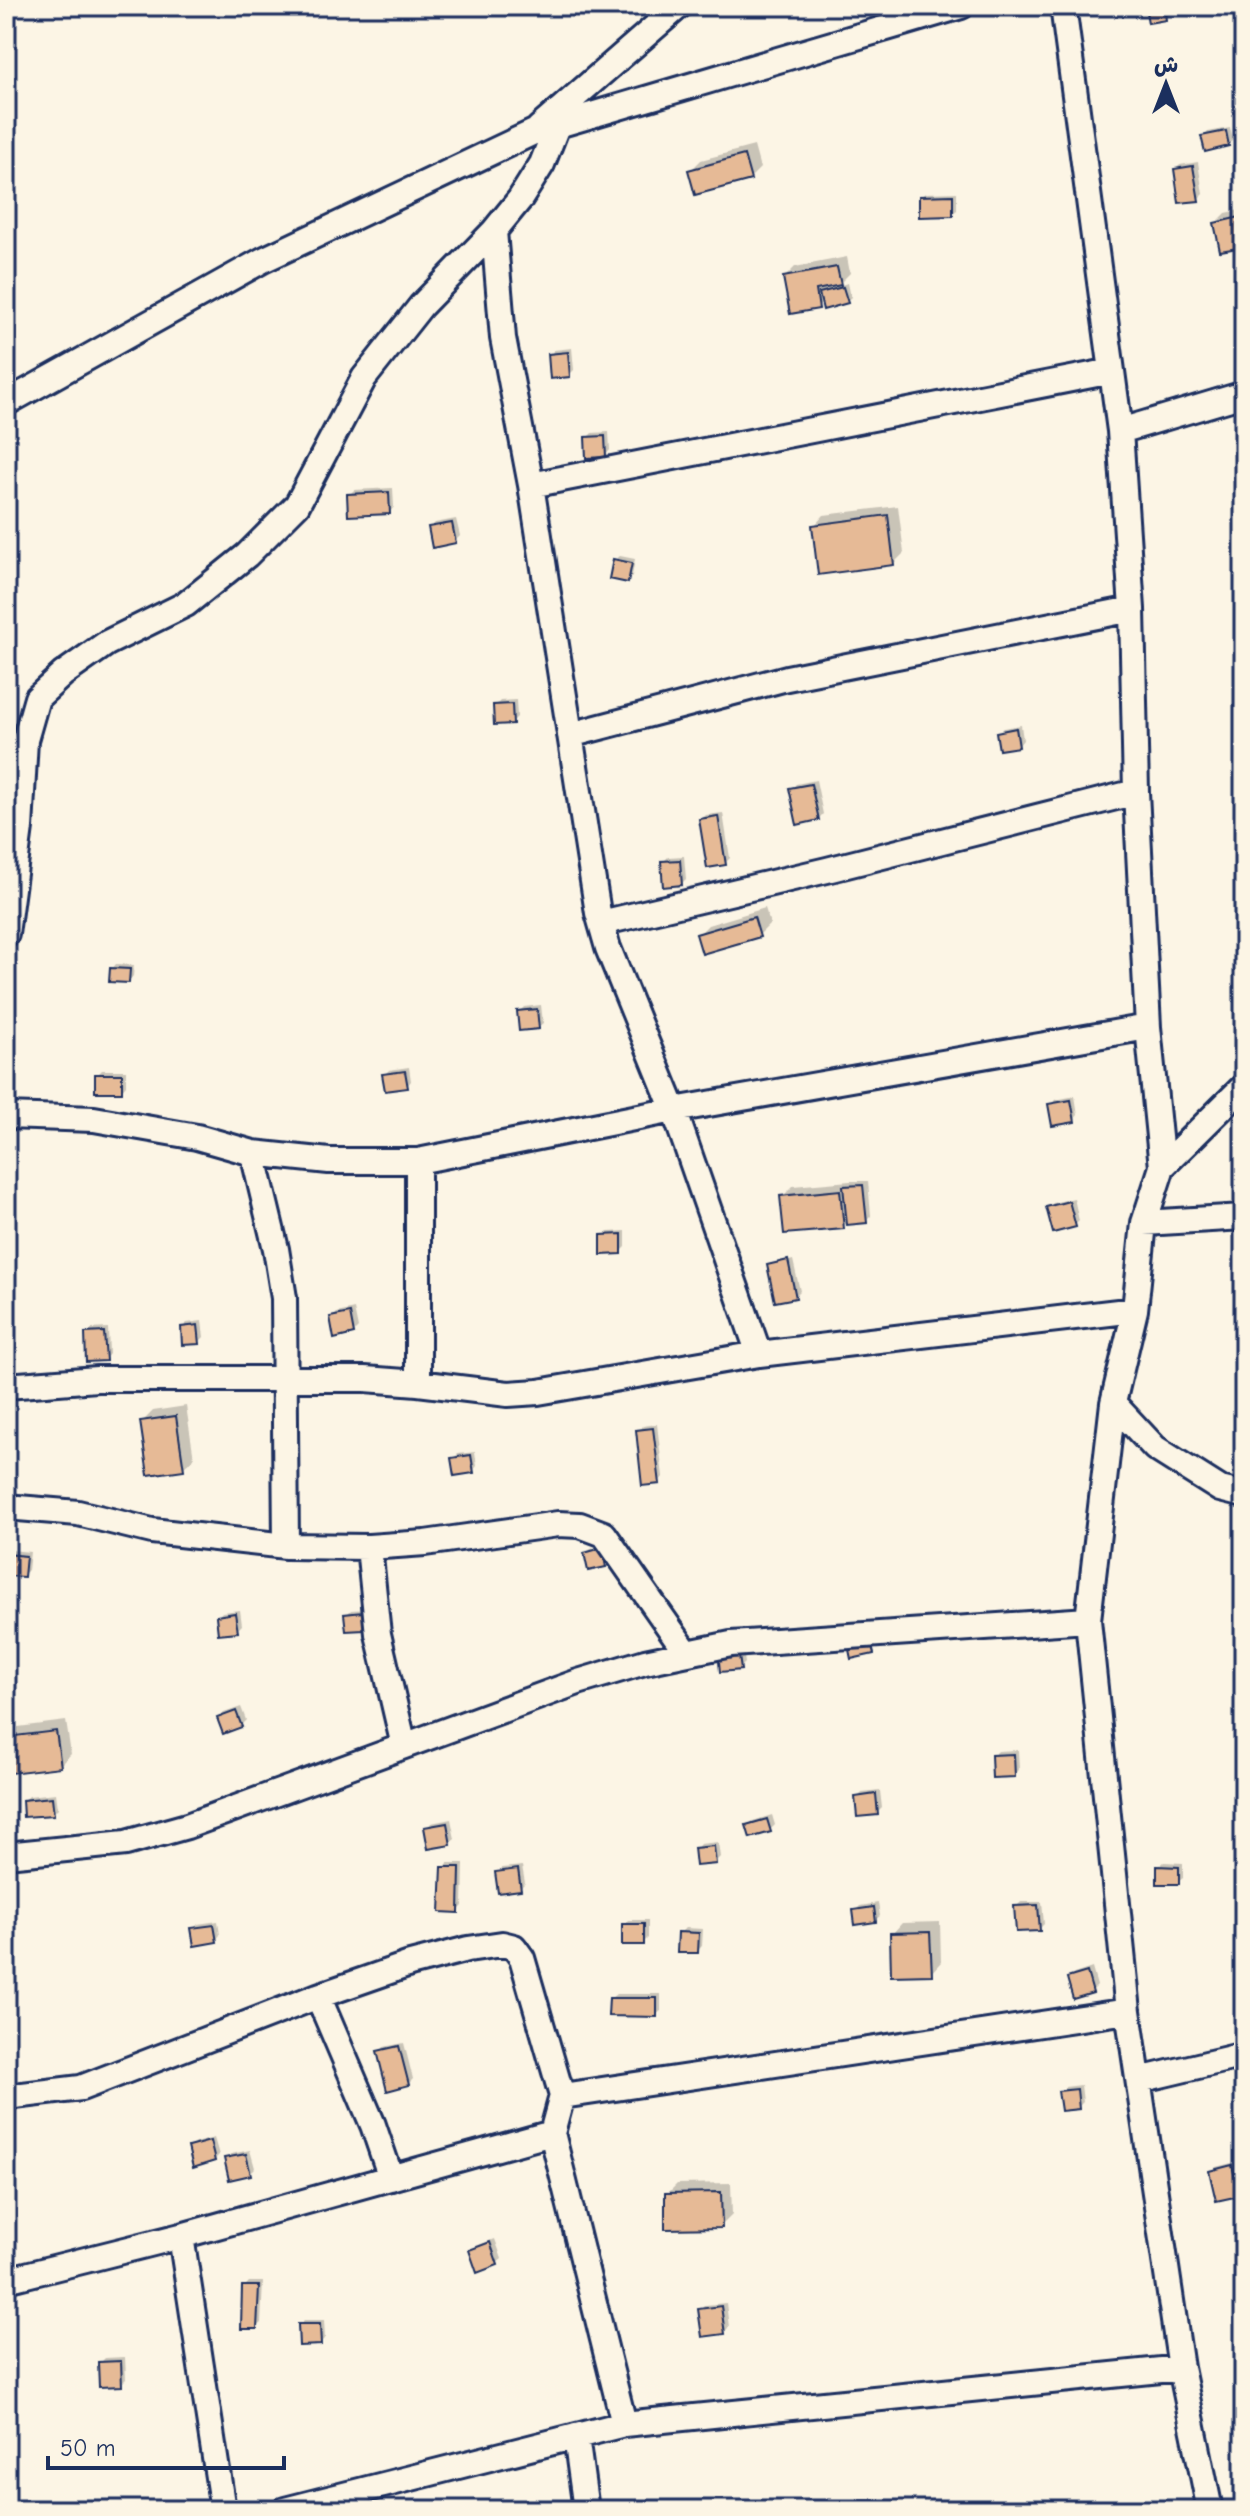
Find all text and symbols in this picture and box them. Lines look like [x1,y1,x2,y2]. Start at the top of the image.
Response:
north arrow [1126,44,1206,124]
text: ش [1154,52,1178,78]
scale bar [48,2420,284,2470]
text: 50 m [60,2434,116,2462]

